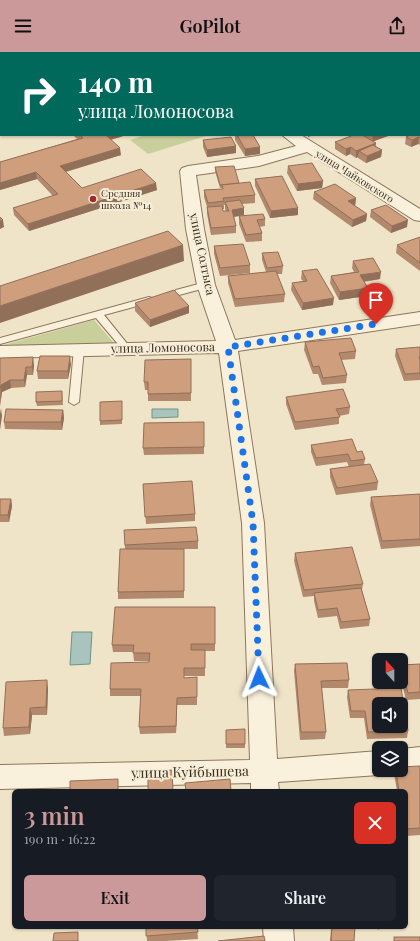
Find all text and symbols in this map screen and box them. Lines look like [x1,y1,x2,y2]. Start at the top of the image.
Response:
text: GoPilot [179,14,241,38]
icon: menu [12,15,34,37]
icon: share [386,15,408,37]
text: 140 m [78,63,153,100]
icon: right [12,68,64,120]
text: улица Ломоносова [78,99,234,123]
street label: улица Чайковского [312,146,397,206]
place label: Средняя школа №14 [101,186,151,212]
marker: Средняя школа №14 [88,194,98,204]
street label: улица Солтыса [186,210,220,296]
pin [359,283,393,324]
icon: arrive [365,289,387,311]
street label: улица Ломоносова [110,338,215,356]
north arrow [372,653,408,689]
map controls [372,653,408,777]
position arrow [238,657,280,699]
button: sound [372,697,408,733]
button: layers [372,741,408,777]
street label: улица Куйбышева [130,761,249,782]
text: 3 min [24,799,85,831]
button: close [354,802,396,844]
text: 190 m · 16:22 [24,830,95,847]
button: Exit [24,875,206,921]
button: Share [214,875,396,921]

